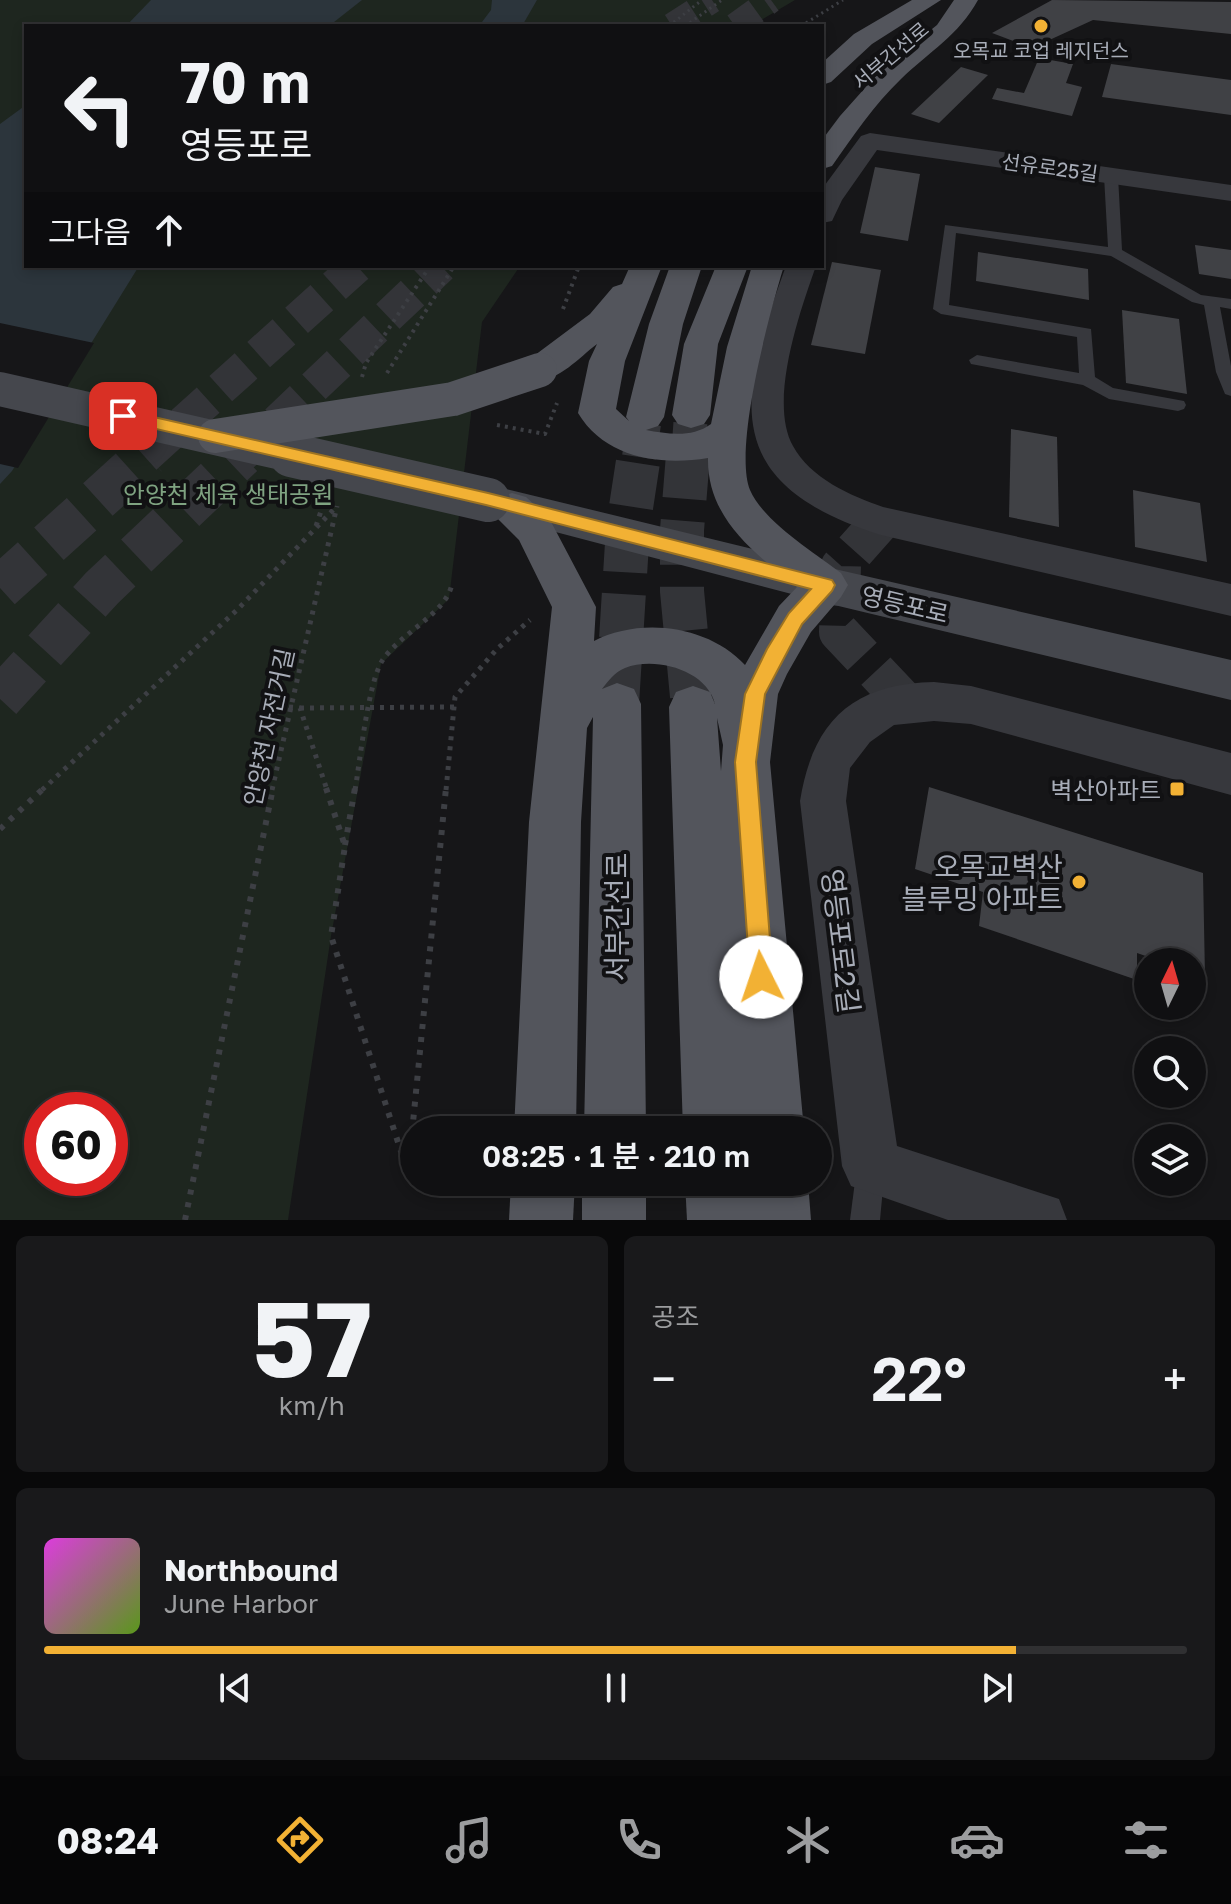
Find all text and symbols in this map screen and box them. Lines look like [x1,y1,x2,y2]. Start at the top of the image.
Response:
street label: 서부간선로 [847,16,933,94]
marker: 오목교 코업 레지던스 [1032,17,1050,35]
place label: 오목교 코업 레지던스 [953,38,1129,62]
text: 70 m [180,48,310,115]
icon: left [48,56,152,160]
text: 영등포로 [180,123,312,166]
street label: 선유로25길 [1000,148,1100,186]
icon: ahead [147,208,191,252]
text: 그다음 [48,214,131,250]
pin [89,382,157,450]
icon: arrive [101,394,145,438]
park label: 안양천 체육 생태공원 [123,479,333,508]
street label: 영등포로 [859,580,951,628]
street label: 안양천 자전거길 [237,645,299,809]
place label: 벽산아파트 [1051,775,1161,804]
marker: 벽산아파트 [1168,780,1186,798]
place label: 오목교벽산 블루밍 아파트 [901,850,1063,915]
street label: 서부간선로 [600,853,633,981]
street label: 영등포로2길 [816,867,866,1015]
marker: 오목교벽산 블루밍 아파트 [1070,873,1088,891]
position arrow [719,935,803,1019]
north arrow [1134,948,1206,1020]
map controls [1134,948,1206,1196]
button: search [1134,1036,1206,1108]
speed limit sign: 60 [24,1092,128,1196]
button: layers [1134,1124,1206,1196]
text: 08:25 · 1 분 · 210 m [482,1138,750,1174]
text: 57 [252,1275,372,1400]
text: 공조 [652,1301,699,1332]
text: 22° [872,1342,967,1414]
text: − [652,1352,676,1405]
text: + [1163,1352,1187,1405]
text: km/h [279,1390,345,1421]
text: Northbound [164,1552,338,1588]
text: June Harbor [164,1588,318,1619]
icon: previous [213,1666,257,1710]
icon: pause [594,1666,638,1710]
icon: next [975,1666,1019,1710]
icon: directions [272,1812,328,1868]
icon: music [441,1812,497,1868]
icon: phone [611,1812,667,1868]
icon: climate [780,1812,836,1868]
icon: car [949,1812,1005,1868]
icon: filters [1118,1812,1174,1868]
text: 08:24 [57,1819,159,1862]

